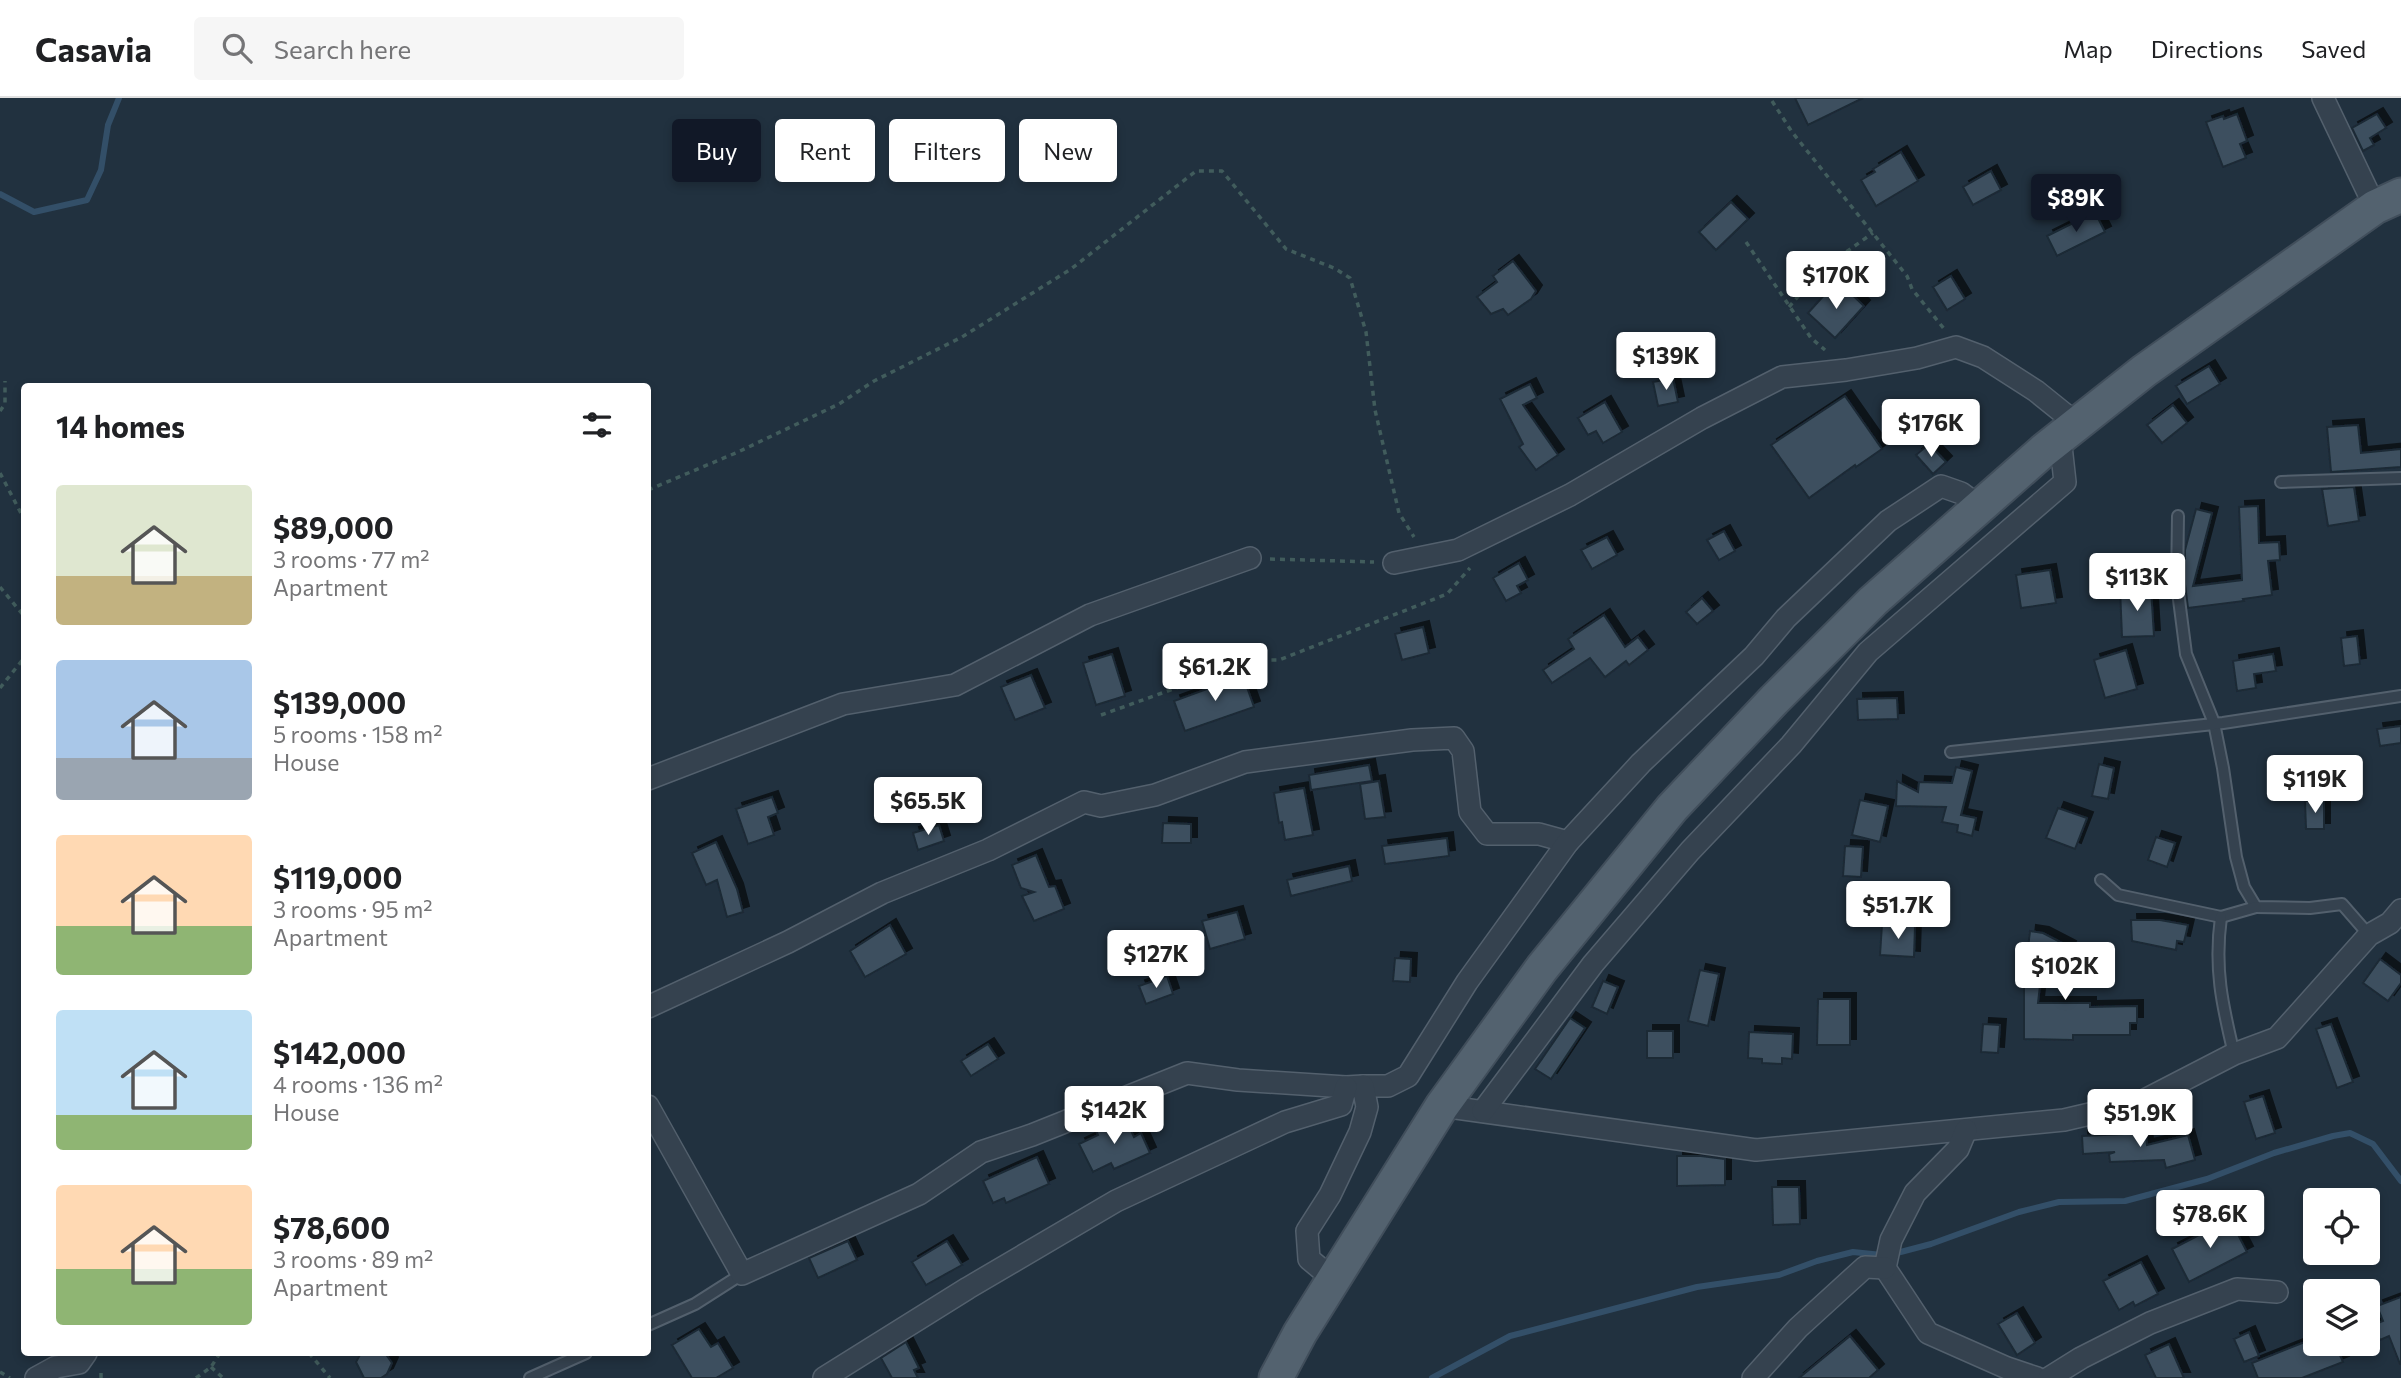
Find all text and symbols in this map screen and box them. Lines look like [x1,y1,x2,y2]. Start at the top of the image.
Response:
search box [194,17,684,80]
text: Casavia [35,28,152,69]
icon: search [218,29,256,67]
text: Search here [274,33,411,64]
text: Map [2063,34,2113,63]
text: Directions [2151,34,2263,63]
text: Saved [2301,34,2366,63]
chip: Buy [672,119,761,182]
chip: Rent [775,119,875,182]
chip: Filters [889,119,1005,182]
chip: New [1019,119,1117,182]
pin: $89K [2035,174,2117,234]
text: $89K [2047,183,2105,211]
pin: $170K [1787,252,1885,311]
text: $170K [1802,260,1870,288]
pin: $139K [1617,332,1715,392]
text: $139K [1632,341,1700,369]
pin: $176K [1882,400,1980,459]
icon: filters [578,406,616,444]
text: 14 homes [56,407,185,444]
text: $176K [1898,408,1964,436]
text: $89,000 [273,508,394,545]
icon: home [112,513,196,597]
text: 3 rooms · 77 m² [273,545,430,573]
pin: $113K [2088,554,2186,613]
text: $113K [2105,562,2169,590]
text: Apartment [273,573,388,601]
pin: $61.2K [1158,644,1272,703]
text: $61.2K [1178,652,1252,680]
text: $139,000 [273,683,406,720]
icon: home [112,688,196,772]
text: 5 rooms · 158 m² [273,720,442,748]
text: House [273,748,339,776]
pin: $119K [2266,756,2364,815]
text: $119K [2283,764,2347,792]
pin: $65.5K [871,778,985,837]
text: $65.5K [890,786,966,814]
text: $119,000 [273,858,402,895]
icon: home [112,863,196,947]
pin: $51.7K [1841,882,1955,941]
text: $51.7K [1862,890,1934,918]
text: 3 rooms · 95 m² [273,895,432,923]
text: Apartment [273,923,388,951]
pin: $127K [1107,930,1205,990]
text: $127K [1123,939,1189,967]
pin: $102K [2016,942,2114,1002]
text: $102K [2031,951,2099,979]
text: $142,000 [273,1033,406,1070]
icon: home [112,1038,196,1122]
text: 4 rooms · 136 m² [273,1070,443,1098]
pin: $142K [1065,1086,1163,1146]
pin: $51.9K [2083,1090,2197,1149]
text: $142K [1081,1095,1147,1123]
text: House [273,1098,339,1126]
text: $51.9K [2103,1098,2177,1126]
map controls [2303,1188,2380,1356]
button: locate [2303,1188,2380,1265]
pin: $78.6K [2153,1190,2267,1250]
text: $78.6K [2172,1199,2248,1227]
text: $78,600 [273,1208,390,1245]
icon: home [112,1213,196,1297]
text: 3 rooms · 89 m² [273,1245,433,1273]
text: Apartment [273,1273,388,1301]
button: layers [2303,1279,2380,1356]

